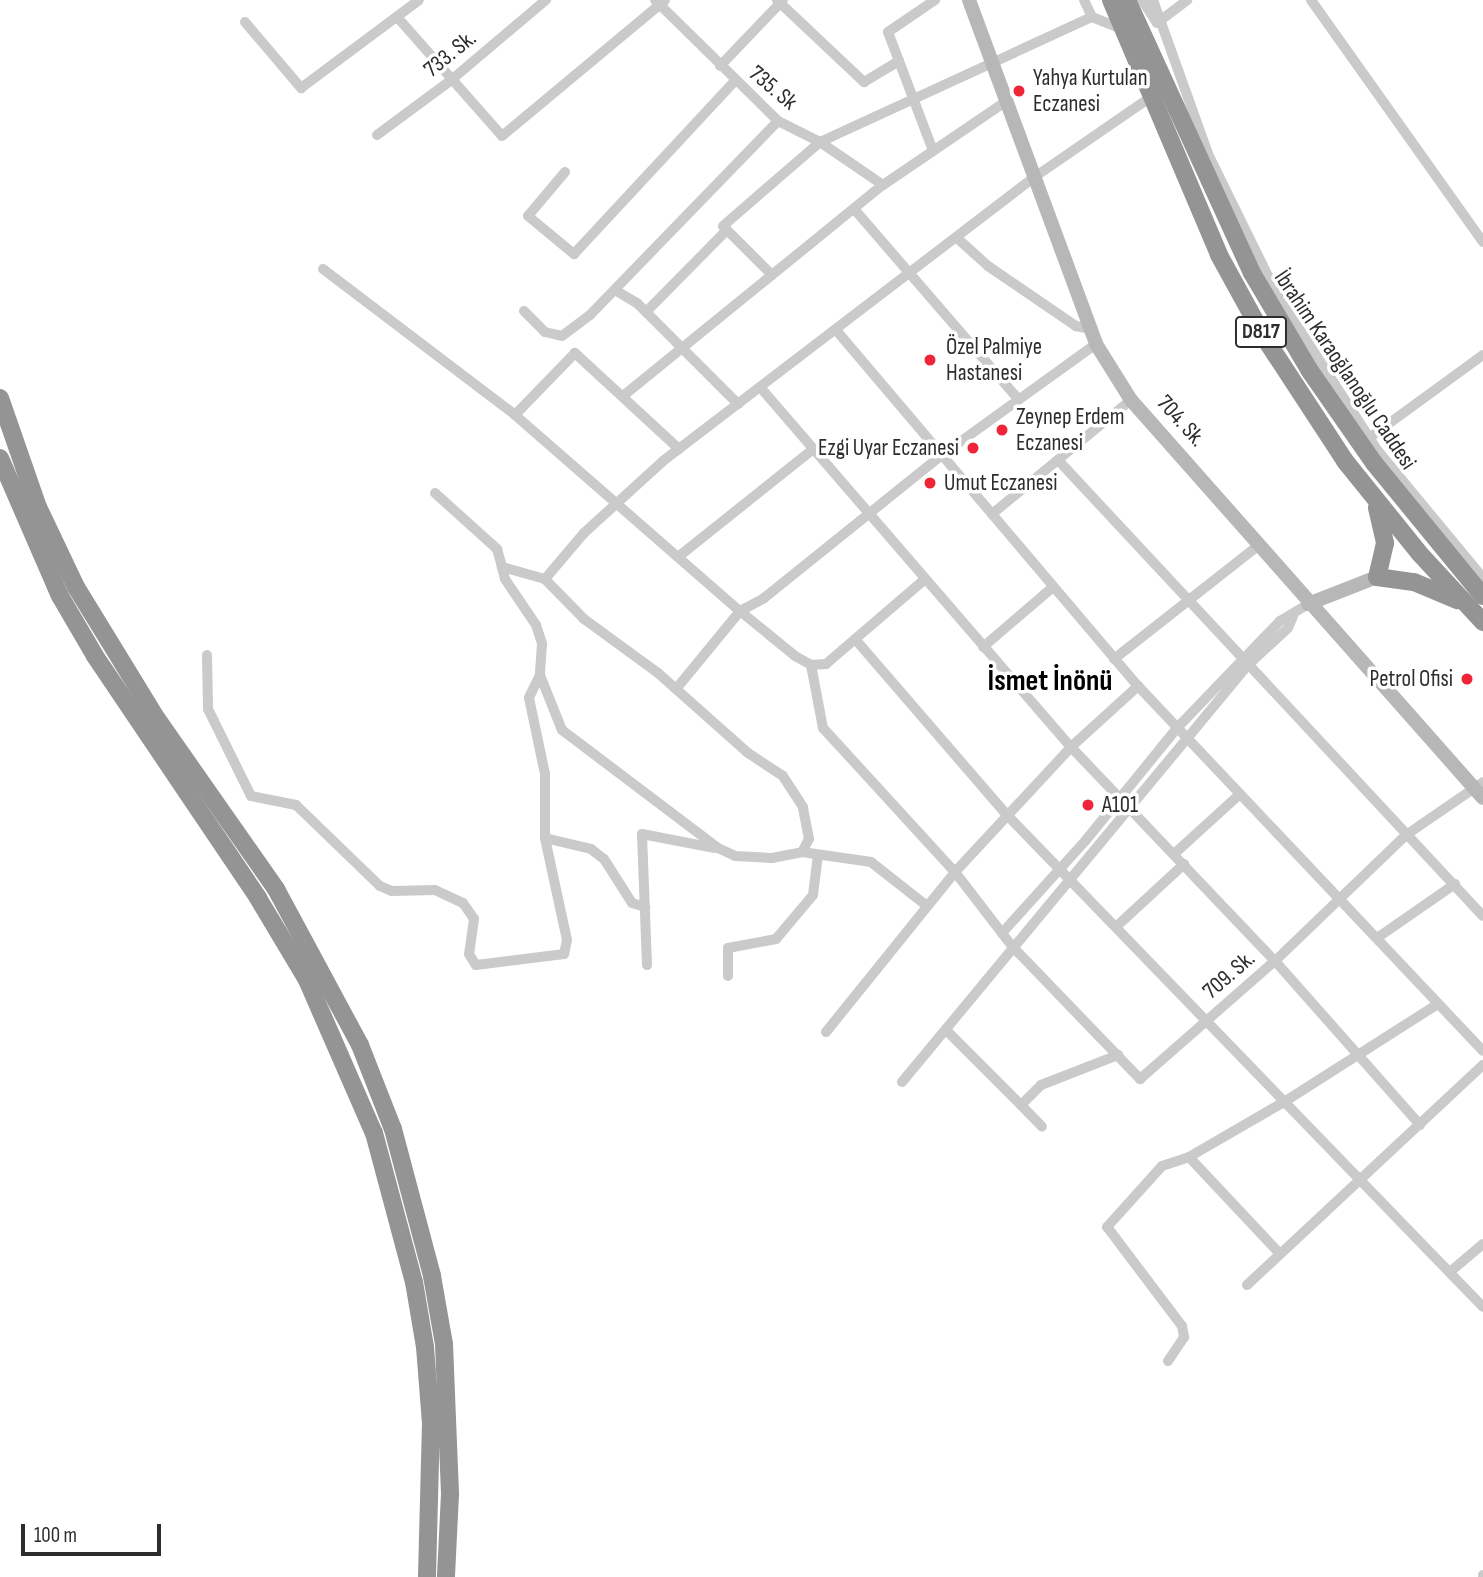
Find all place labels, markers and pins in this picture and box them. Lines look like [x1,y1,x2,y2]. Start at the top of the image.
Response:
place label: Yahya Kurtulan Eczanesi [1033,64,1147,118]
marker: Yahya Kurtulan Eczanesi [1011,83,1027,99]
place label: Özel Palmiye Hastanesi [946,333,1042,387]
marker: Özel Palmiye Hastanesi [920,350,940,370]
place label: Zeynep Erdem Eczanesi [1016,403,1125,457]
marker: Zeynep Erdem Eczanesi [994,422,1010,438]
place label: Ezgi Uyar Eczanesi [818,434,959,462]
marker: Ezgi Uyar Eczanesi [965,440,981,456]
place label: Umut Eczanesi [944,469,1058,497]
marker: Umut Eczanesi [922,475,938,491]
place label: Petrol Ofisi [1369,665,1453,693]
marker: Petrol Ofisi [1459,671,1475,687]
place label: A101 [1102,791,1138,819]
marker: A101 [1080,797,1096,813]

